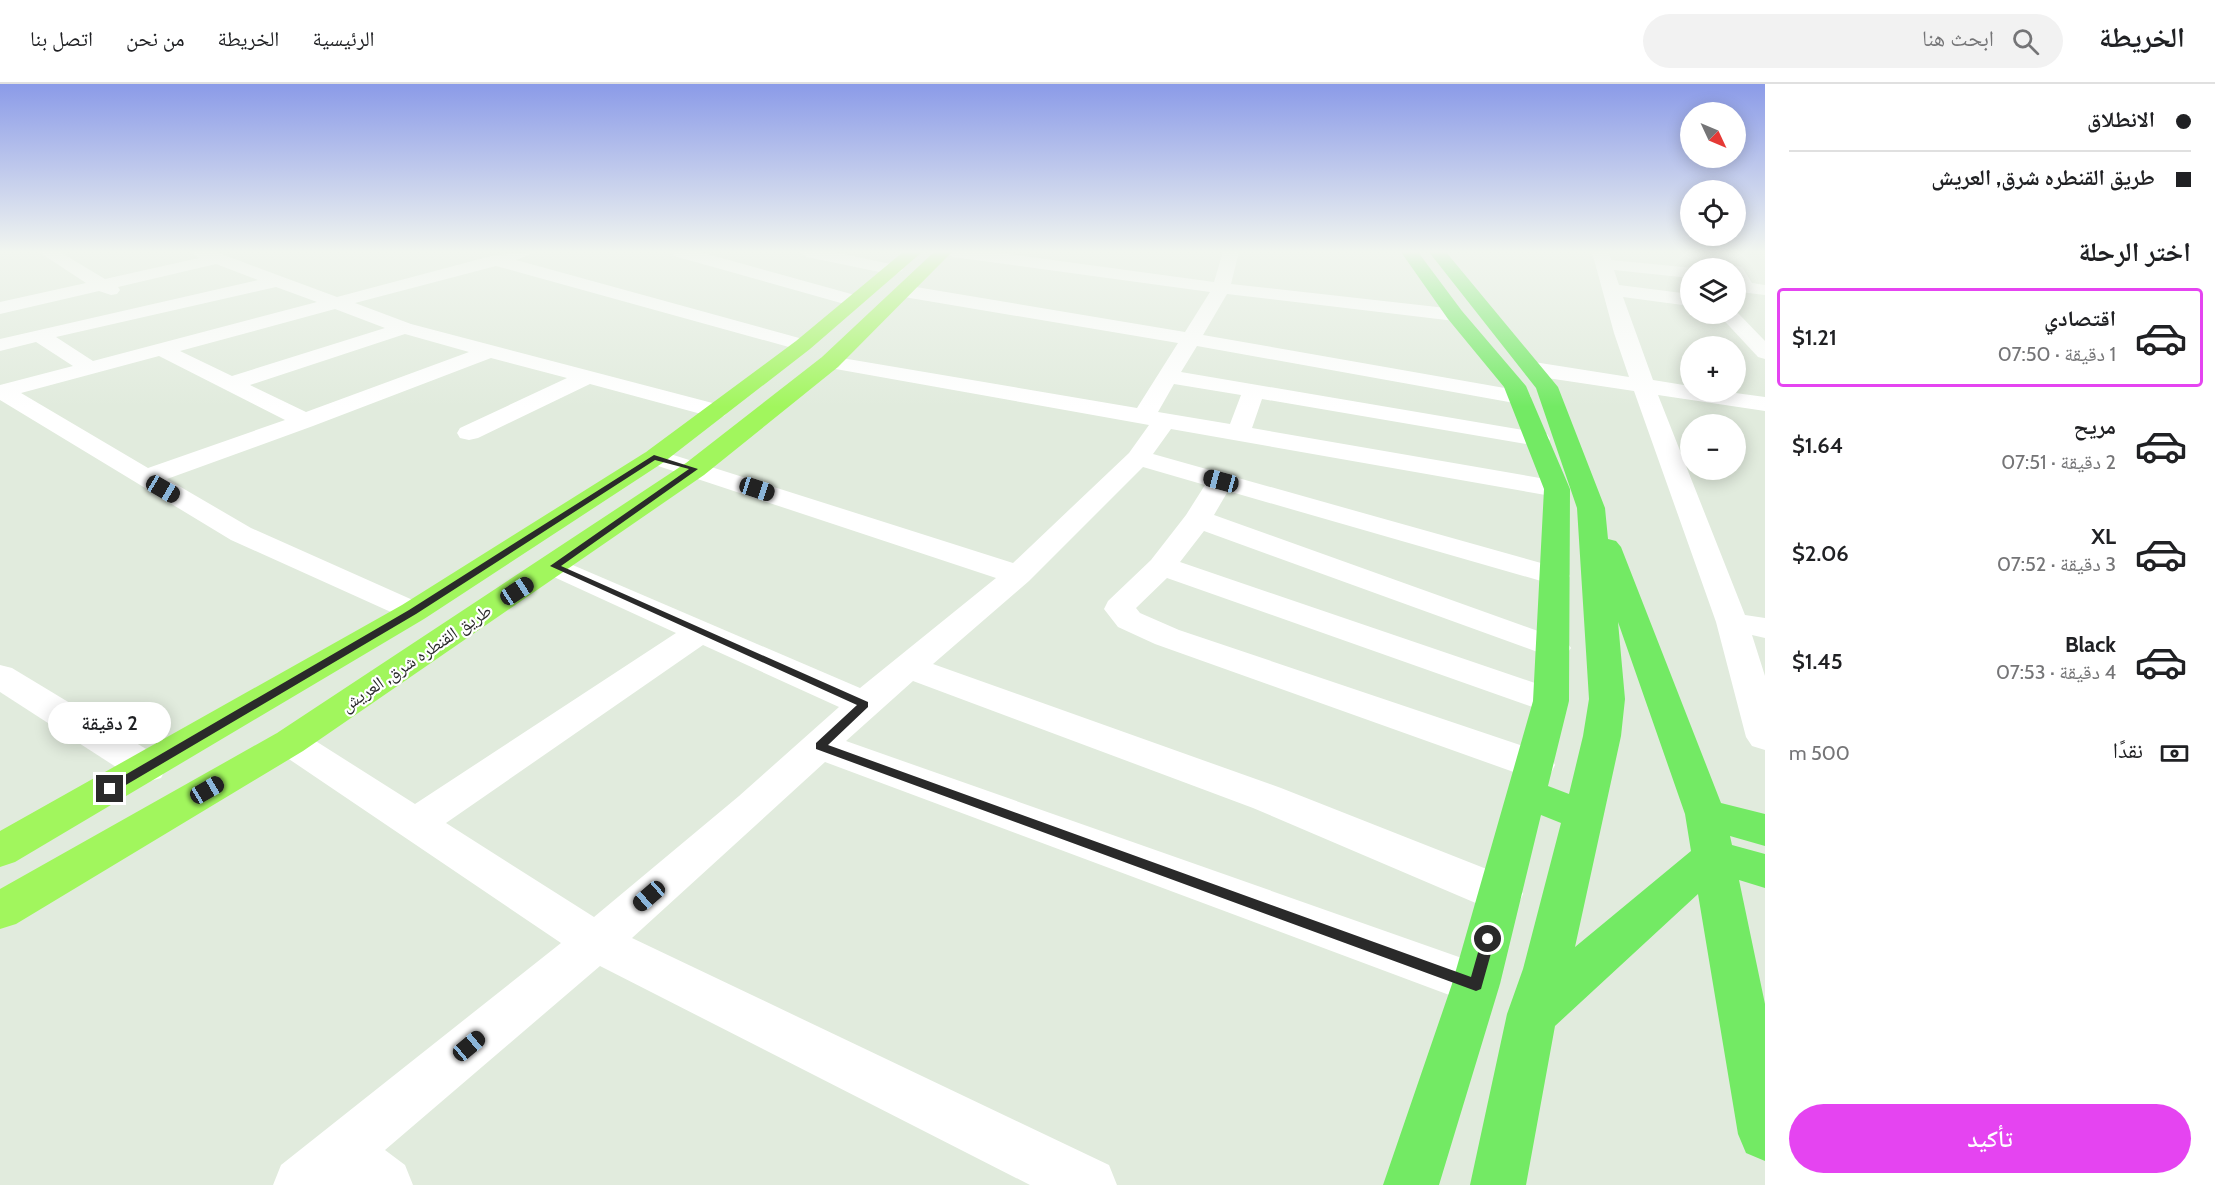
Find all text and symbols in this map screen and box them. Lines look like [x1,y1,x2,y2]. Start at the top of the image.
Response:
search box [1643,14,2063,68]
text: الخريطة [2099,20,2185,54]
text: ابحث هنا [1922,25,1994,52]
icon: search [2009,25,2042,58]
text: اتصل بنا [30,26,93,51]
text: من نحن [126,26,185,51]
text: الخريطة [218,26,279,51]
text: الرئيسية [312,26,375,51]
north arrow [1680,102,1746,168]
map controls [1680,102,1746,480]
text: الانطلاق [2087,106,2155,133]
text: طريق القنطره شرق, العريش [1931,164,2155,191]
button: locate [1680,180,1746,246]
text: اختر الرحلة [2078,235,2191,268]
button: layers [1680,258,1746,324]
text: اقتصادي [2044,305,2116,332]
icon: car [2134,311,2188,365]
text: $1.21 [1792,324,1837,351]
button: + [1680,336,1746,402]
text: 1 دقيقة · 07:50 [1998,342,2116,366]
text: مريح [2073,413,2116,440]
button: − [1680,414,1746,480]
icon: car [2134,419,2188,473]
text: $1.64 [1792,432,1843,459]
text: 2 دقيقة · 07:51 [2001,450,2116,474]
car [1201,468,1241,494]
car [143,472,183,506]
car [737,475,777,503]
text: XL [2091,523,2116,550]
icon: car [2134,527,2188,581]
text: $2.06 [1792,540,1849,567]
text: 3 دقيقة · 07:52 [1997,552,2116,576]
car [497,574,537,608]
street label: طريق القنطره شرق, العريش [336,599,496,717]
text: Black [2065,631,2116,658]
icon: car [2134,635,2188,689]
text: $1.45 [1792,648,1843,675]
text: 4 دقيقة · 07:53 [1996,660,2116,684]
callout: 2 دقيقة [48,702,172,744]
text: 2 دقيقة [81,711,138,735]
text: نقدًا [2113,737,2143,764]
icon: cash [2158,737,2191,770]
text: 500 m [1789,741,1850,765]
car [187,773,227,807]
route end [96,775,123,802]
car [630,877,668,915]
route start [1474,925,1501,952]
car [449,1028,489,1064]
button: تأكيد [1789,1104,2191,1173]

